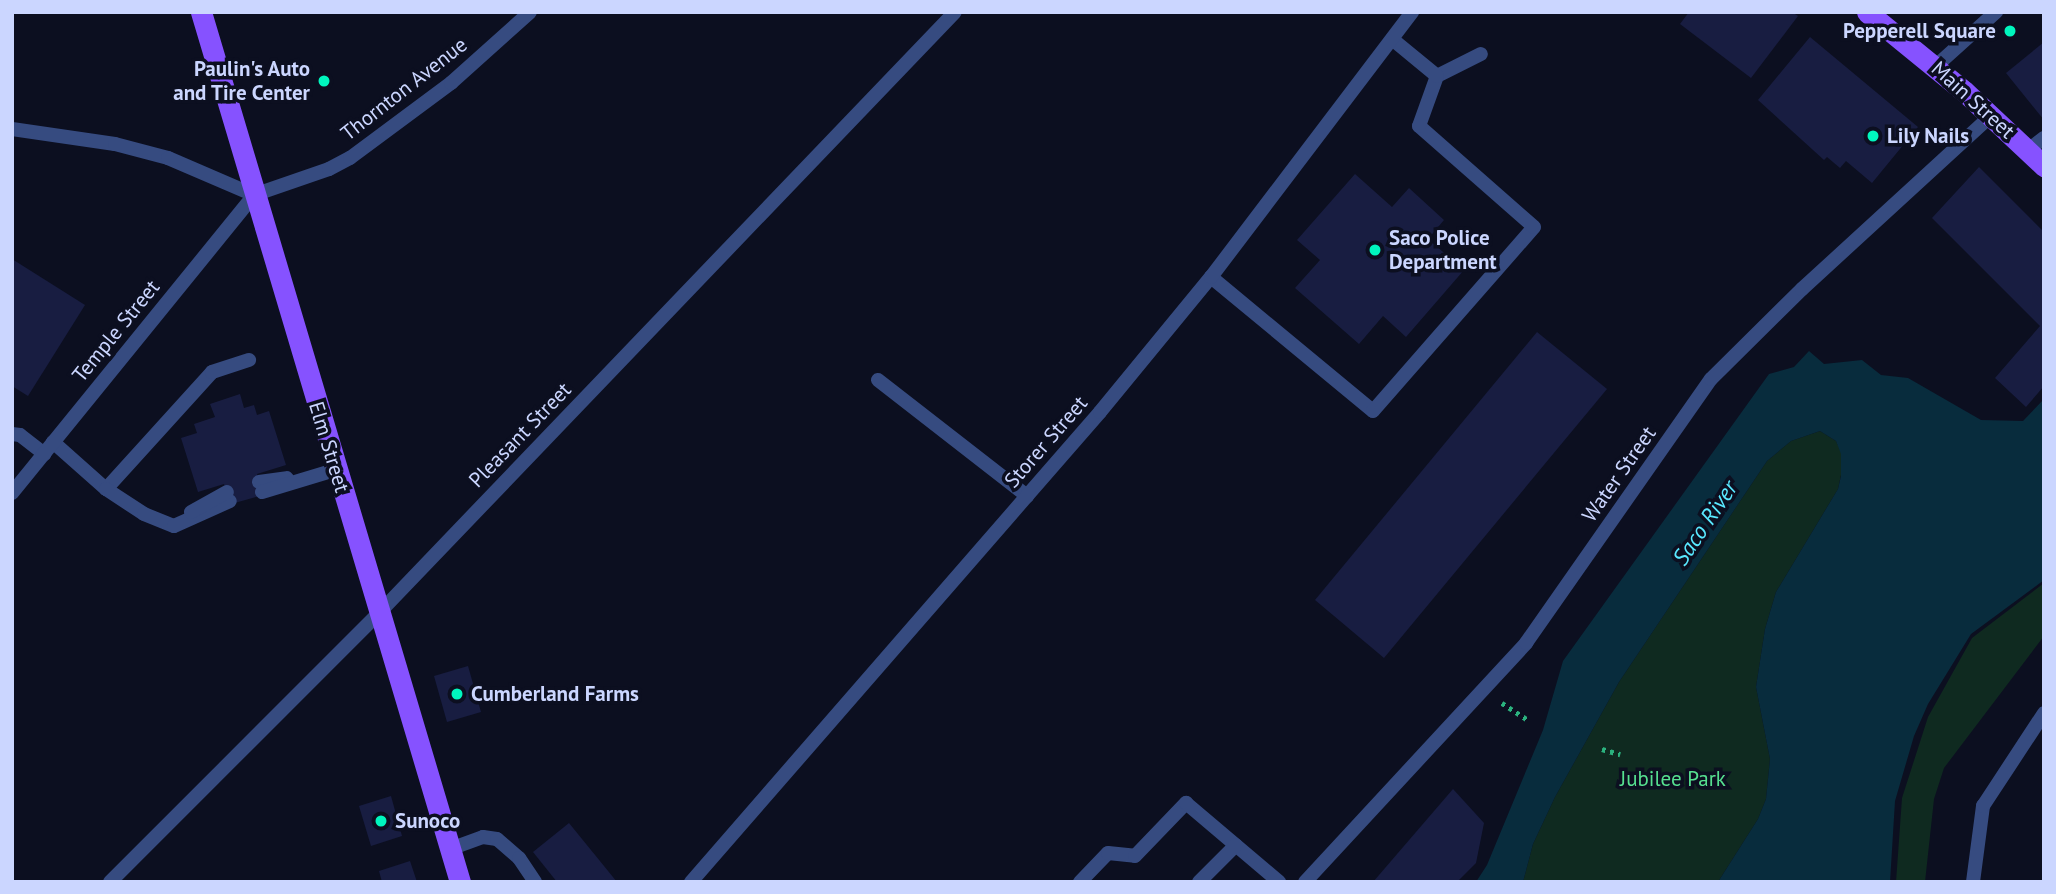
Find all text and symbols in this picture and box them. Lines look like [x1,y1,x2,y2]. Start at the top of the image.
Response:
place label: Pepperell Square [1843,18,1996,44]
marker: Pepperell Square [2002,23,2018,39]
street label: Thornton Avenue [336,32,472,146]
place label: Paulin's Auto and Tire Center [172,56,310,106]
street label: Main Street [1926,56,2020,144]
marker: Paulin's Auto and Tire Center [316,73,332,89]
place label: Lily Nails [1887,123,1970,149]
marker: Lily Nails [1865,128,1881,144]
place label: Saco Police Department [1389,225,1497,275]
marker: Saco Police Department [1367,242,1383,258]
street label: Temple Street [67,275,165,387]
street label: Pleasant Street [464,377,576,493]
street label: Storer Street [999,391,1093,493]
street label: Elm Street [303,399,355,495]
street label: Water Street [1577,421,1661,527]
water label: Saco River [1667,475,1743,571]
place label: Cumberland Farms [471,681,639,707]
marker: Cumberland Farms [449,686,465,702]
park label: Jubilee Park [1620,766,1726,792]
place label: Sunoco [395,808,460,834]
marker: Sunoco [373,813,389,829]

